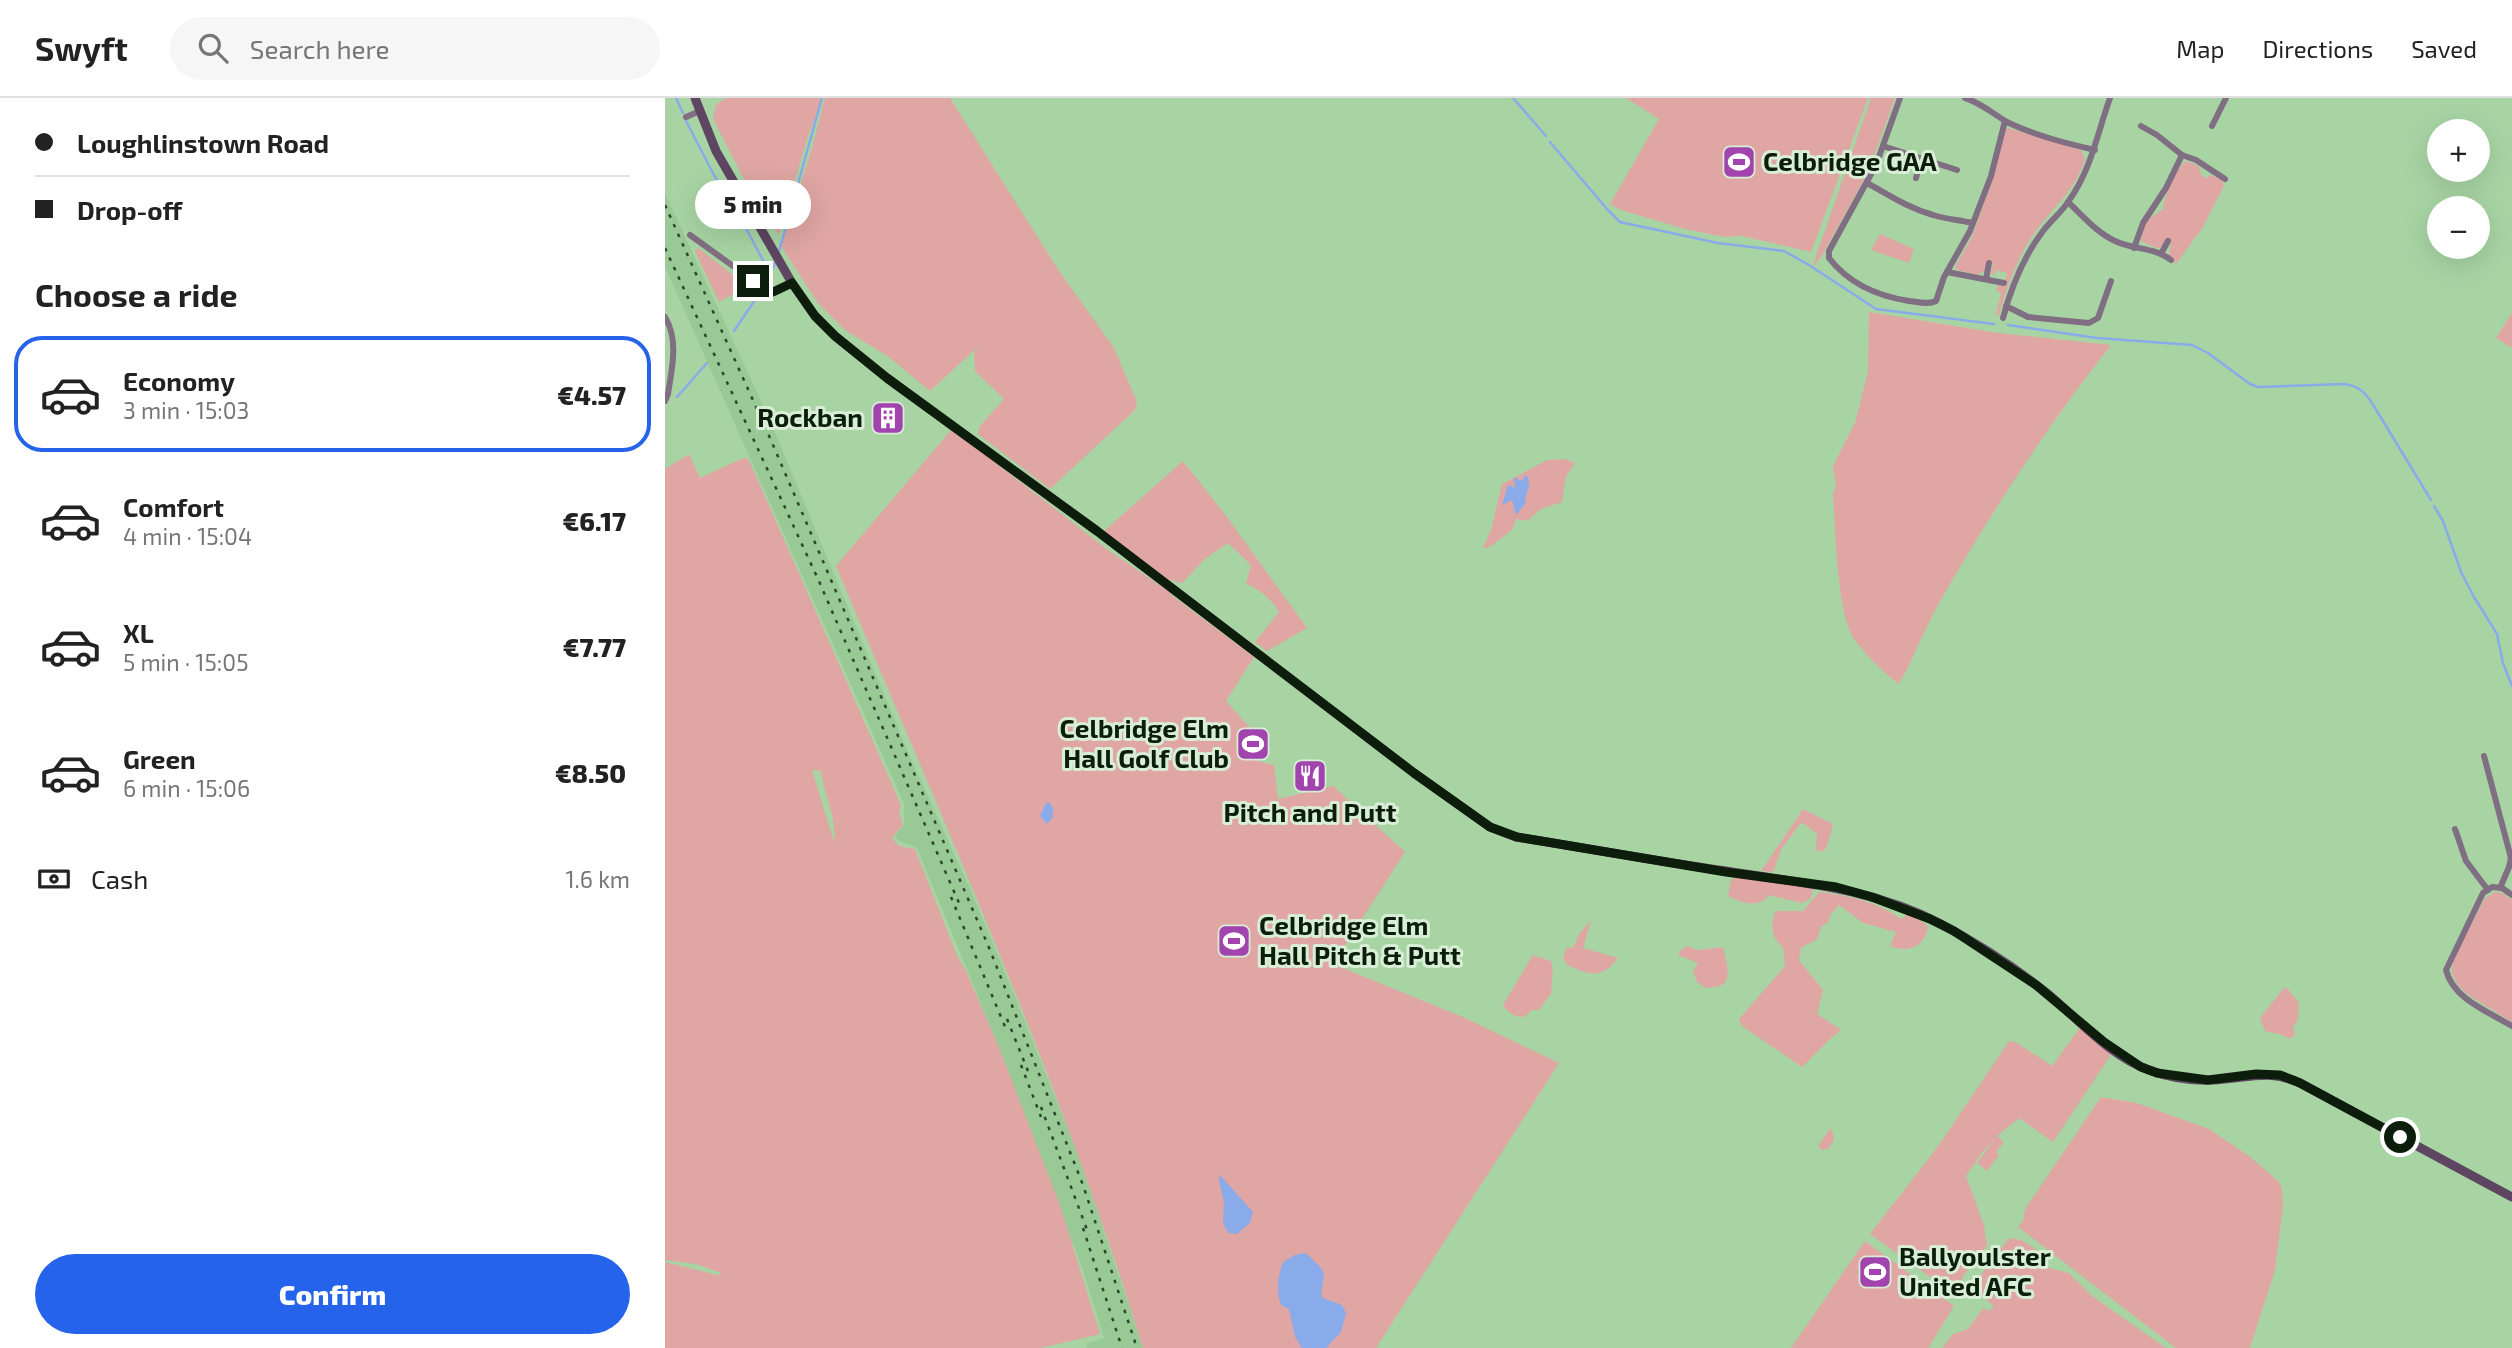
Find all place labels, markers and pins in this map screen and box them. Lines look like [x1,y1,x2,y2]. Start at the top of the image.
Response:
sports icon: Celbridge GAA [1720,143,1758,181]
place label: Celbridge GAA [1763,145,1937,176]
building icon: Rockban [869,399,907,437]
place label: Rockban [757,401,863,432]
place label: Celbridge Elm Hall Golf Club [1060,712,1229,773]
sports icon: Celbridge Elm Hall Golf Club [1234,725,1272,763]
restaurant icon: Pitch and Putt [1291,757,1329,795]
place label: Pitch and Putt [1224,796,1397,827]
place label: Celbridge Elm Hall Pitch & Putt [1259,909,1461,970]
sports icon: Celbridge Elm Hall Pitch & Putt [1215,922,1253,960]
place label: Ballyoulster United AFC [1899,1240,2051,1301]
sports icon: Ballyoulster United AFC [1856,1253,1894,1291]

